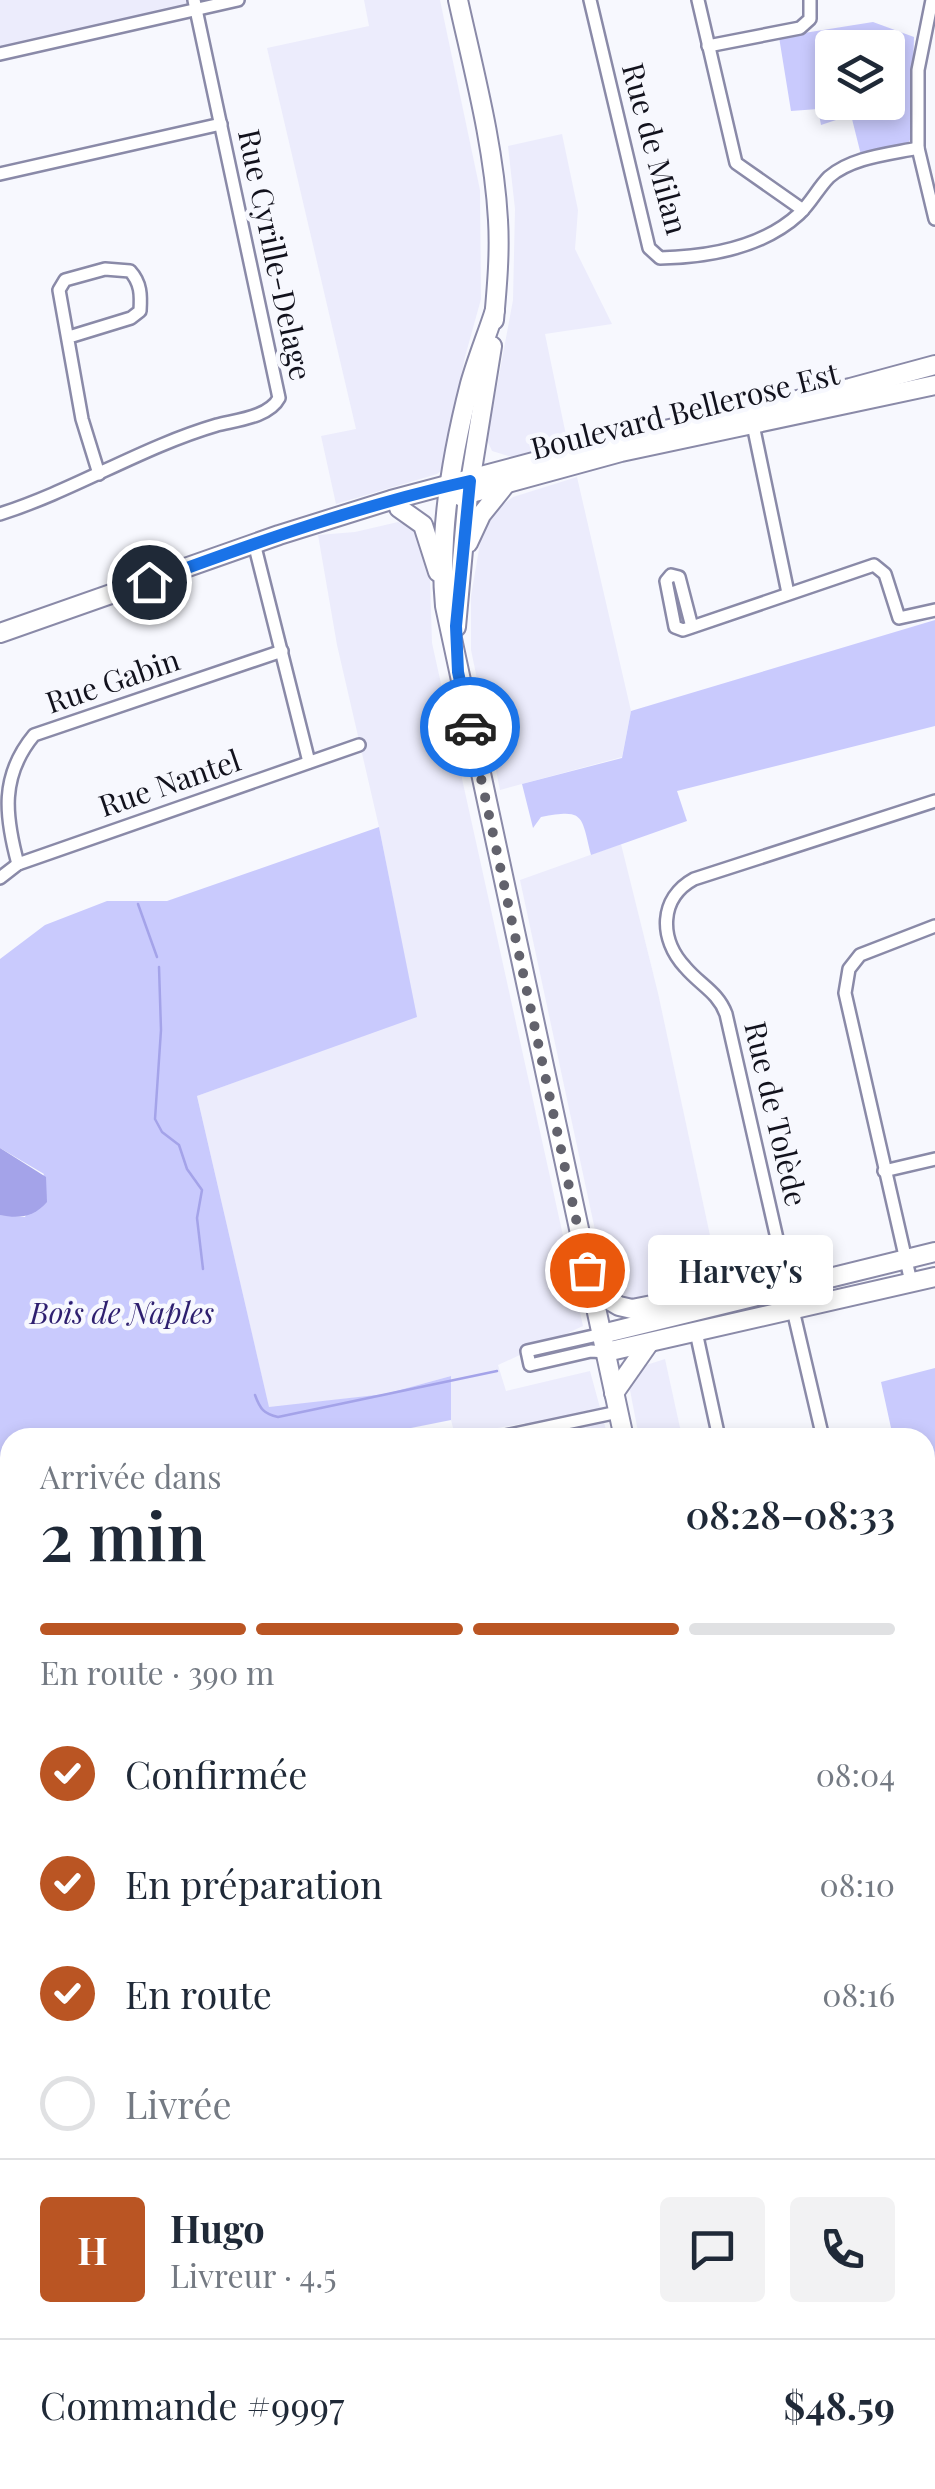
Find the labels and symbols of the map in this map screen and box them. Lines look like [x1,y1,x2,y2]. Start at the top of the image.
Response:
street label: Rue de Milan [614,58,698,239]
street label: Rue Cyrille-Delage [230,125,322,384]
street label: Boulevard Bellerose Est [526,352,843,468]
pin [107,540,192,625]
street label: Rue Gabin [40,639,185,722]
courier [420,677,520,777]
street label: Rue Nantel [93,739,246,825]
street label: Rue de Tolède [736,1017,818,1210]
pin [545,1228,630,1313]
callout: Harvey's [647,1235,832,1305]
park label: Bois de Naples [29,1292,214,1332]

